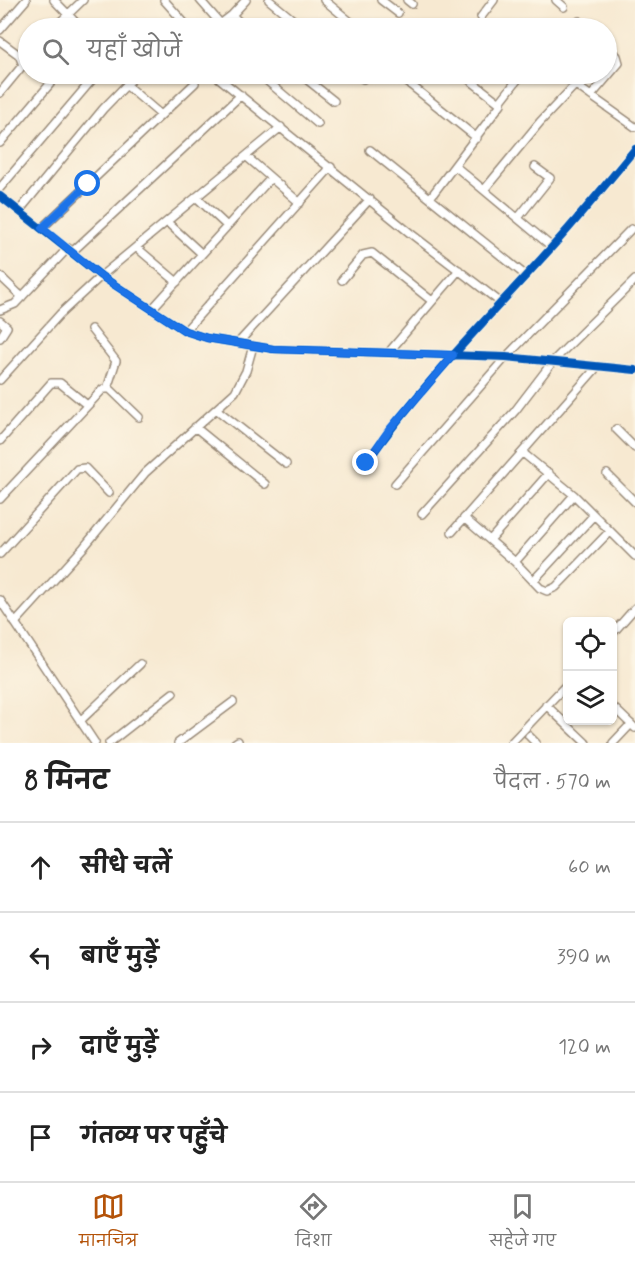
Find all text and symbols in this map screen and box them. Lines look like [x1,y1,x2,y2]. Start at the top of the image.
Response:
search box [18,18,617,84]
icon: search [39,35,72,68]
text: यहाँ खोजें [87,37,182,65]
route start [74,170,100,196]
route end [352,449,378,475]
map controls [563,617,617,725]
button: locate [563,617,617,671]
button: layers [563,671,617,725]
text: 8 मिनट [24,765,109,799]
text: पैदल · 570 m [494,769,611,796]
icon: ahead [24,851,57,884]
text: सीधे चलें [81,853,171,881]
text: 60 m [568,854,611,881]
icon: left [24,941,57,974]
text: बाएँ मुड़ें [81,943,159,971]
text: 390 m [557,944,611,971]
icon: right [24,1031,57,1064]
text: दाएँ मुड़ें [81,1033,158,1061]
text: 120 m [558,1034,611,1061]
icon: arrive [24,1121,57,1154]
text: गंतव्य पर पहुँचे [81,1123,227,1151]
tab: मानचित्र [79,1190,138,1258]
tab: दिशा [295,1190,332,1258]
tab: सहेजे गए [489,1190,556,1258]

